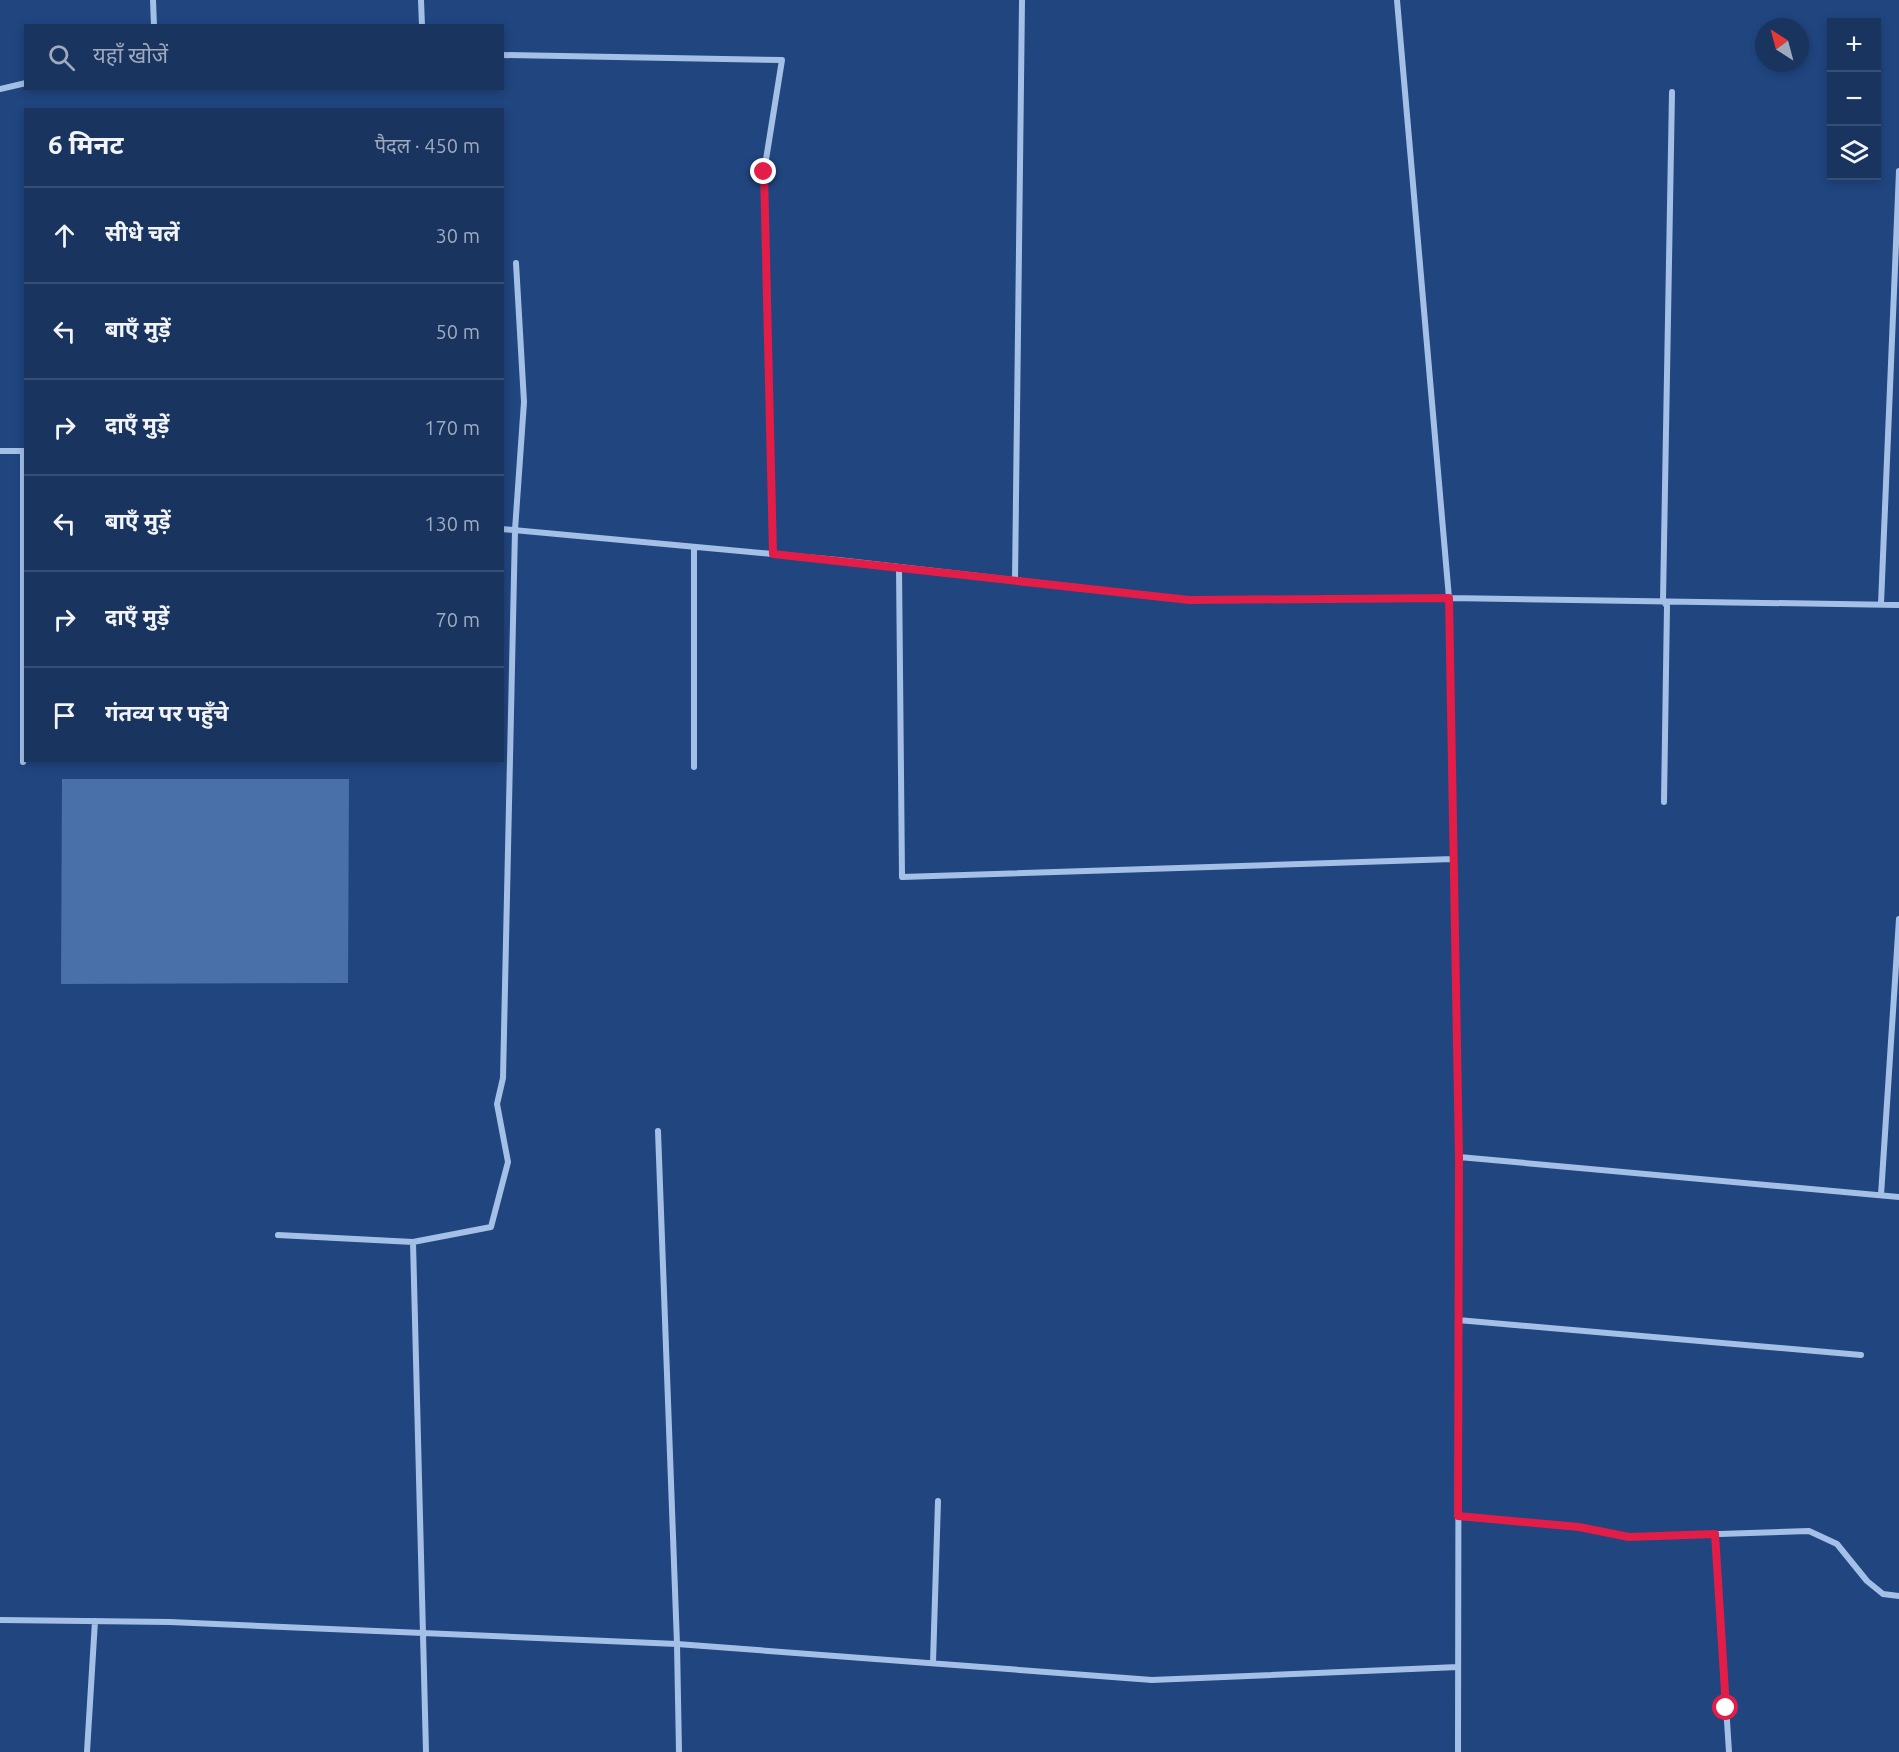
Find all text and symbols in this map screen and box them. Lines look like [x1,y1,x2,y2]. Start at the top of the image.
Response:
north arrow [1755,18,1809,72]
map controls [1827,18,1881,180]
button: + [1827,18,1881,72]
search box [24,24,504,90]
icon: search [45,41,78,74]
text: यहाँ खोजें [93,42,168,67]
button: − [1827,72,1881,126]
button: layers [1827,126,1881,180]
text: 6 मिनट [48,130,123,159]
text: पैदल · 450 m [375,134,480,157]
route end [750,158,776,184]
icon: ahead [48,219,81,252]
text: सीधे चलें [105,220,180,245]
text: 30 m [436,224,480,247]
icon: left [48,315,81,348]
text: बाएँ मुड़ें [105,316,171,341]
text: 50 m [436,320,480,343]
icon: right [48,411,81,444]
text: दाएँ मुड़ें [105,412,169,437]
text: 170 m [424,416,480,439]
icon: left [48,507,81,540]
text: बाएँ मुड़ें [105,508,171,533]
text: 130 m [424,512,480,535]
icon: right [48,603,81,636]
text: दाएँ मुड़ें [105,604,169,629]
text: 70 m [436,608,480,631]
icon: arrive [48,699,81,732]
text: गंतव्य पर पहुँचे [105,700,229,725]
route start [1712,1694,1738,1720]

